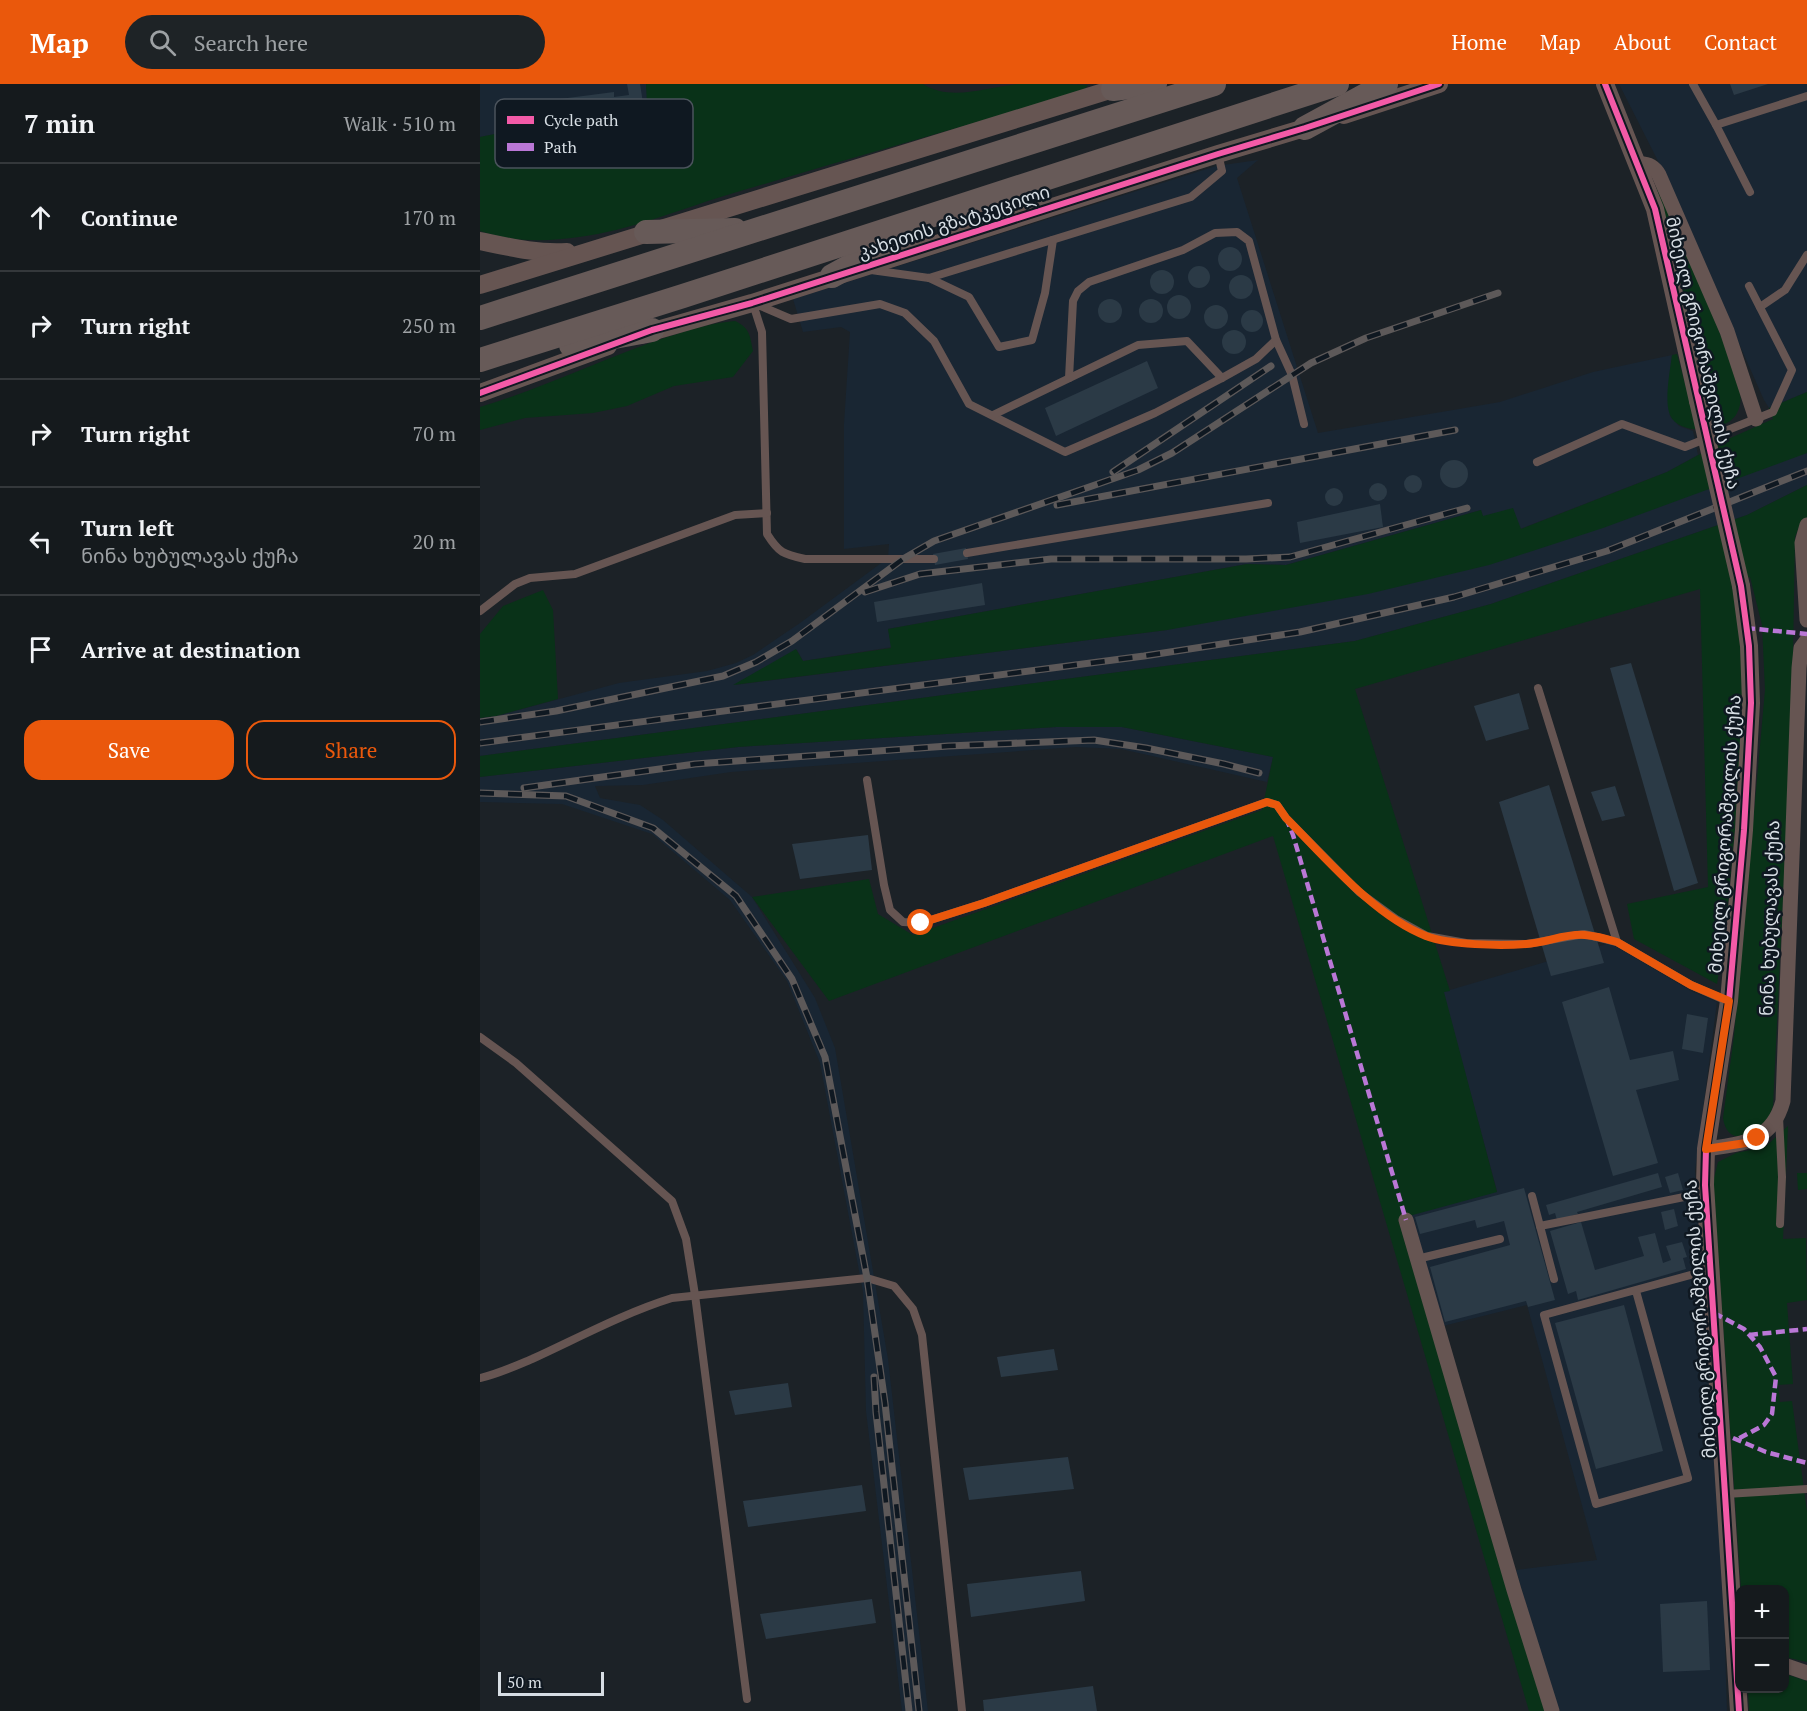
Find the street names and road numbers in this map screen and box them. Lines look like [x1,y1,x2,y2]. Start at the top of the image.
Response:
street label: კახეთის გზატკეცილი [855,179,1053,263]
street label: მიხეილ გრიგორაშვილის ქუჩა [1661,214,1747,492]
street label: მიხეილ გრიგორაშვილის ქუჩა [1702,694,1746,974]
street label: ნინა ხუბულავას ქუჩა [1754,820,1784,1016]
street label: მიხეილ გრიგორაშვილის ქუჩა [1677,1179,1721,1459]

